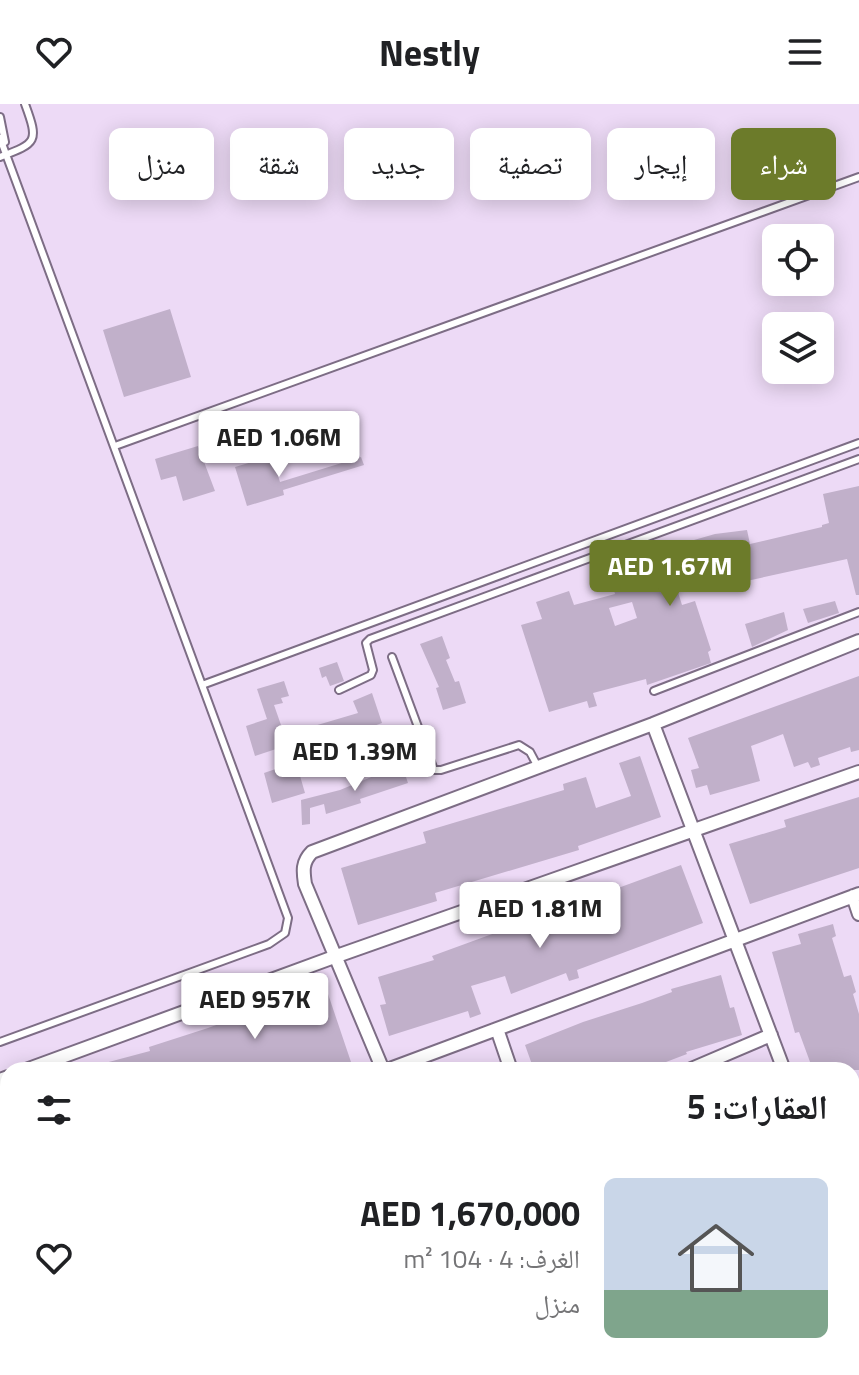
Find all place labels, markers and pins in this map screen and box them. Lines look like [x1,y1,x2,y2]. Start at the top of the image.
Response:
pin: AED 1.06M [187,411,371,479]
pin: AED 1.67M [578,540,762,608]
pin: AED 1.39M [263,725,447,793]
pin: AED 1.81M [448,882,632,950]
pin: AED 957K [172,973,338,1041]

